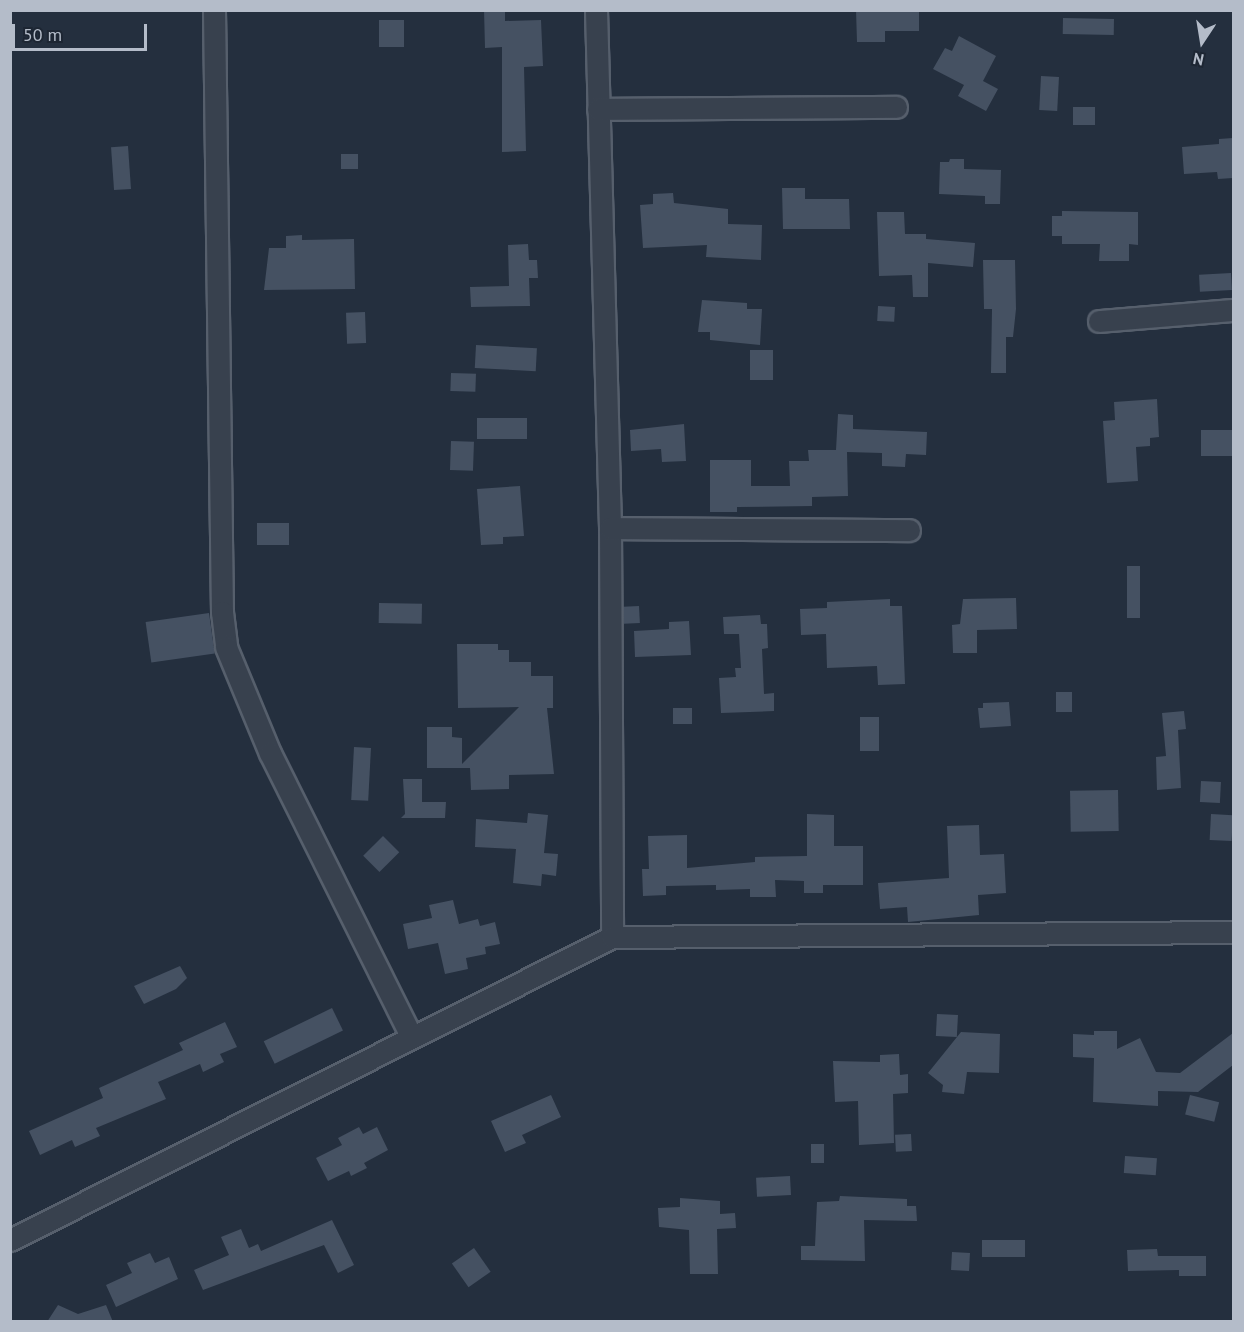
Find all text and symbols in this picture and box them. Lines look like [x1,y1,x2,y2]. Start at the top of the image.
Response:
scale bar [15,12,150,50]
north arrow [1172,12,1232,72]
text: 50 m [23,23,62,46]
text: N [1191,49,1205,70]

